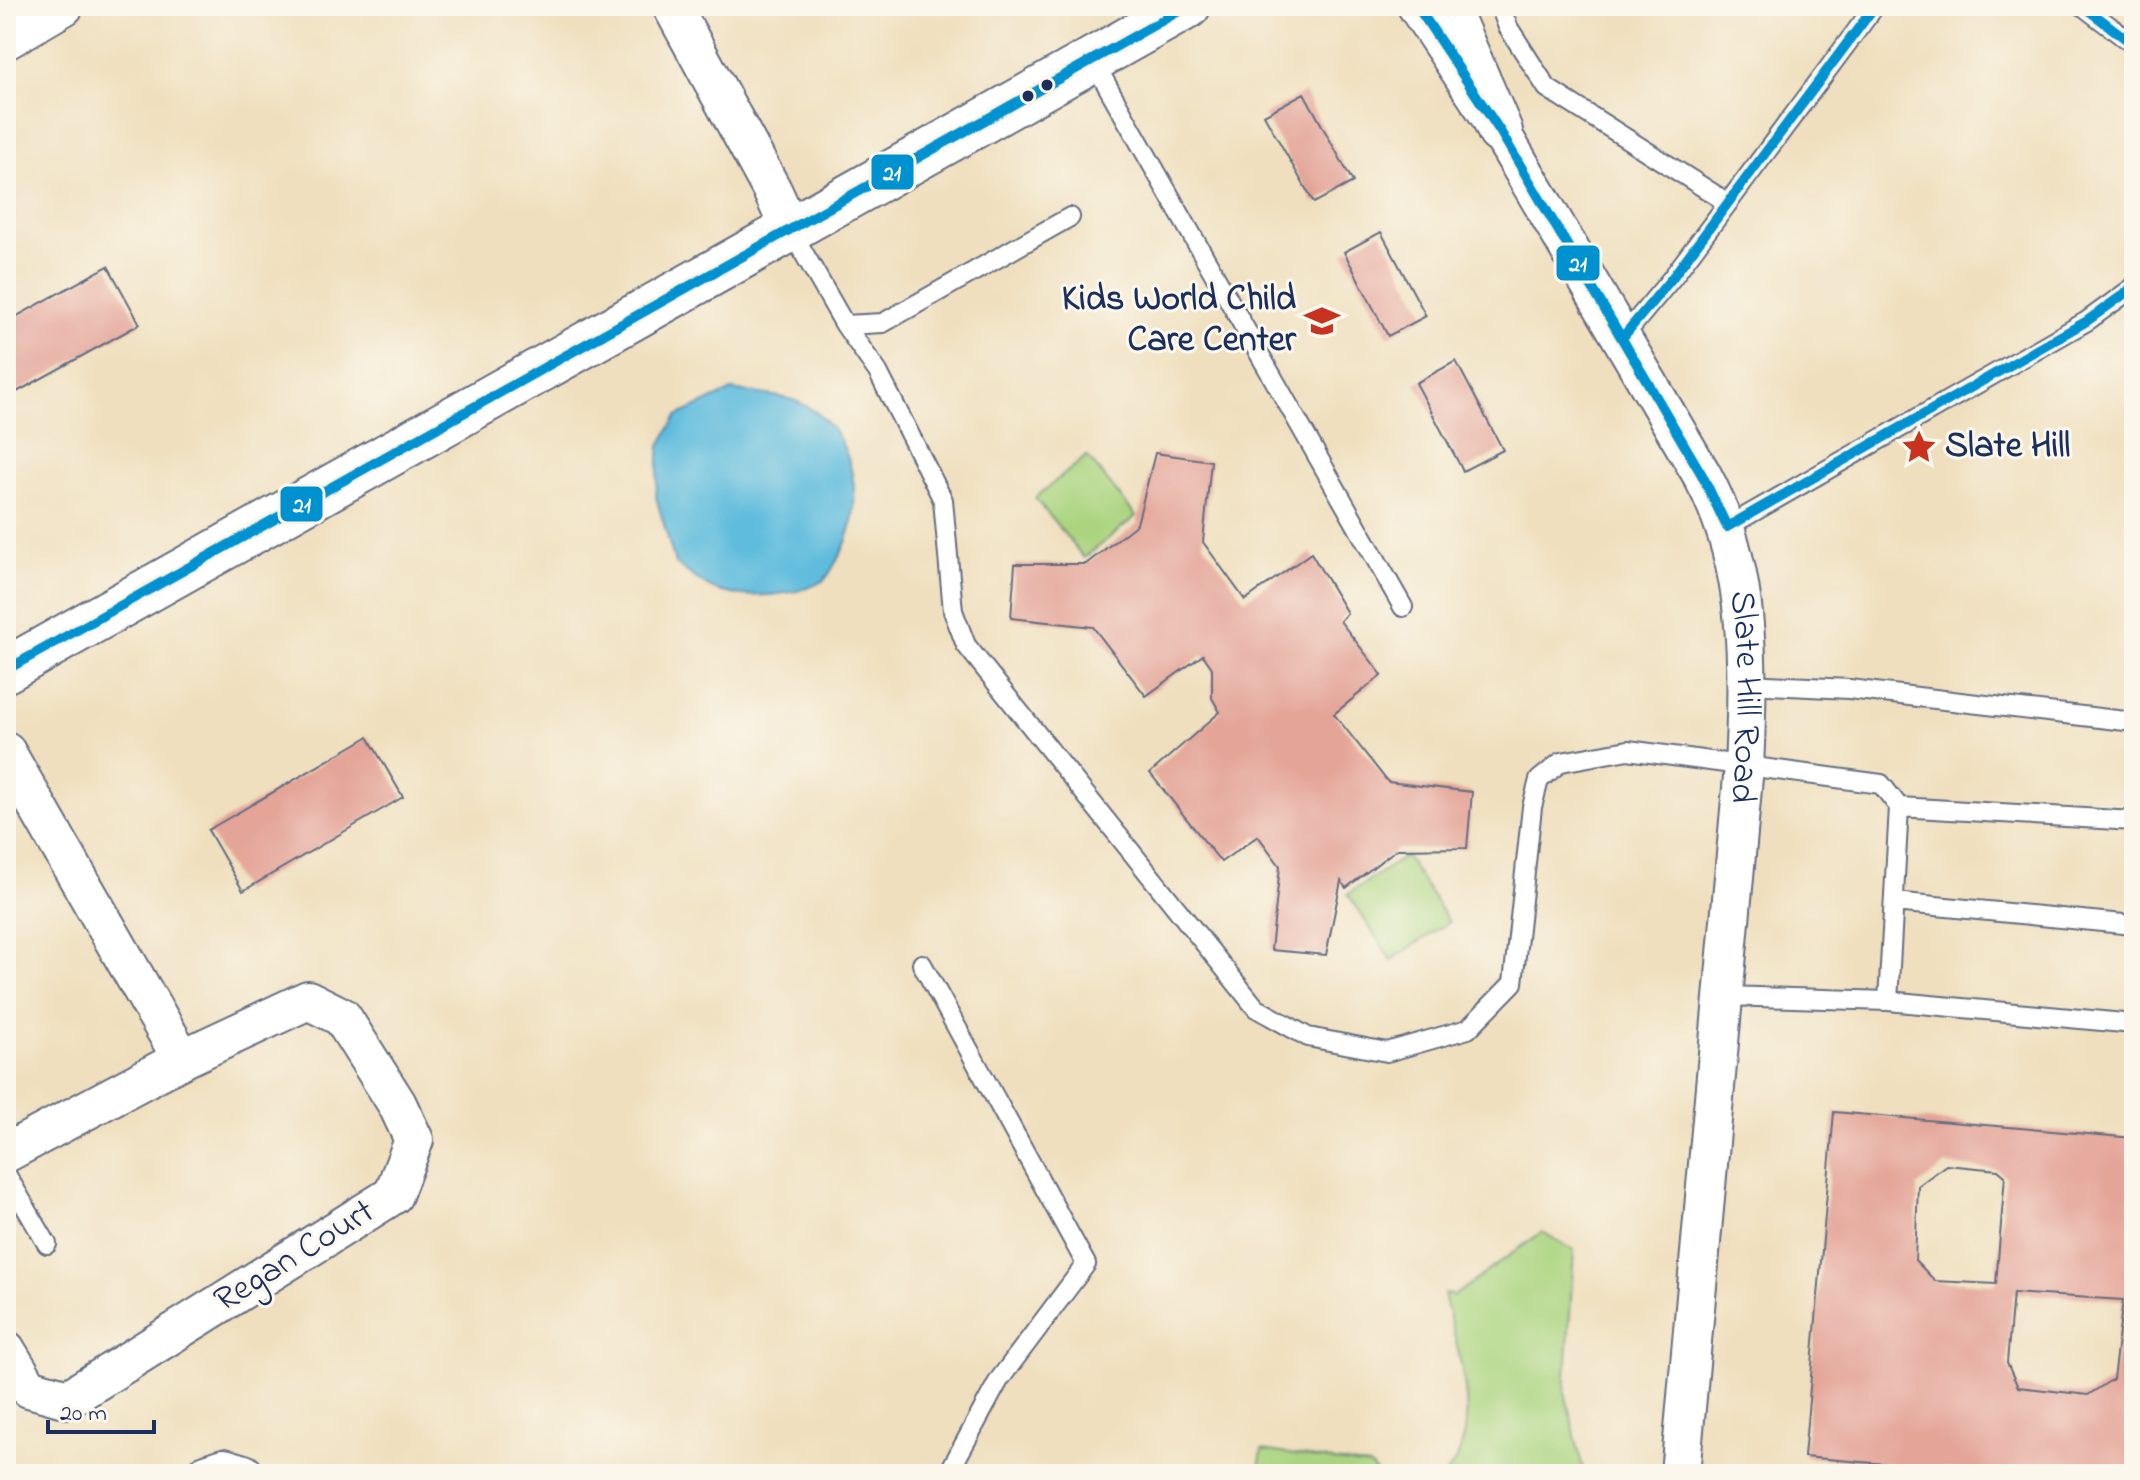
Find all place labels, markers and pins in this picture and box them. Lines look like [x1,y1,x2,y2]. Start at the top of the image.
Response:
unlabelled marker [1039,77,1055,93]
unlabelled marker [1020,88,1036,104]
place label: Kids World Child Care Center [1062,274,1297,368]
school or university icon: Kids World Child Care Center [1303,302,1341,340]
place label: Slate Hill [1945,421,2070,474]
place icon: Slate Hill [1900,428,1938,466]

